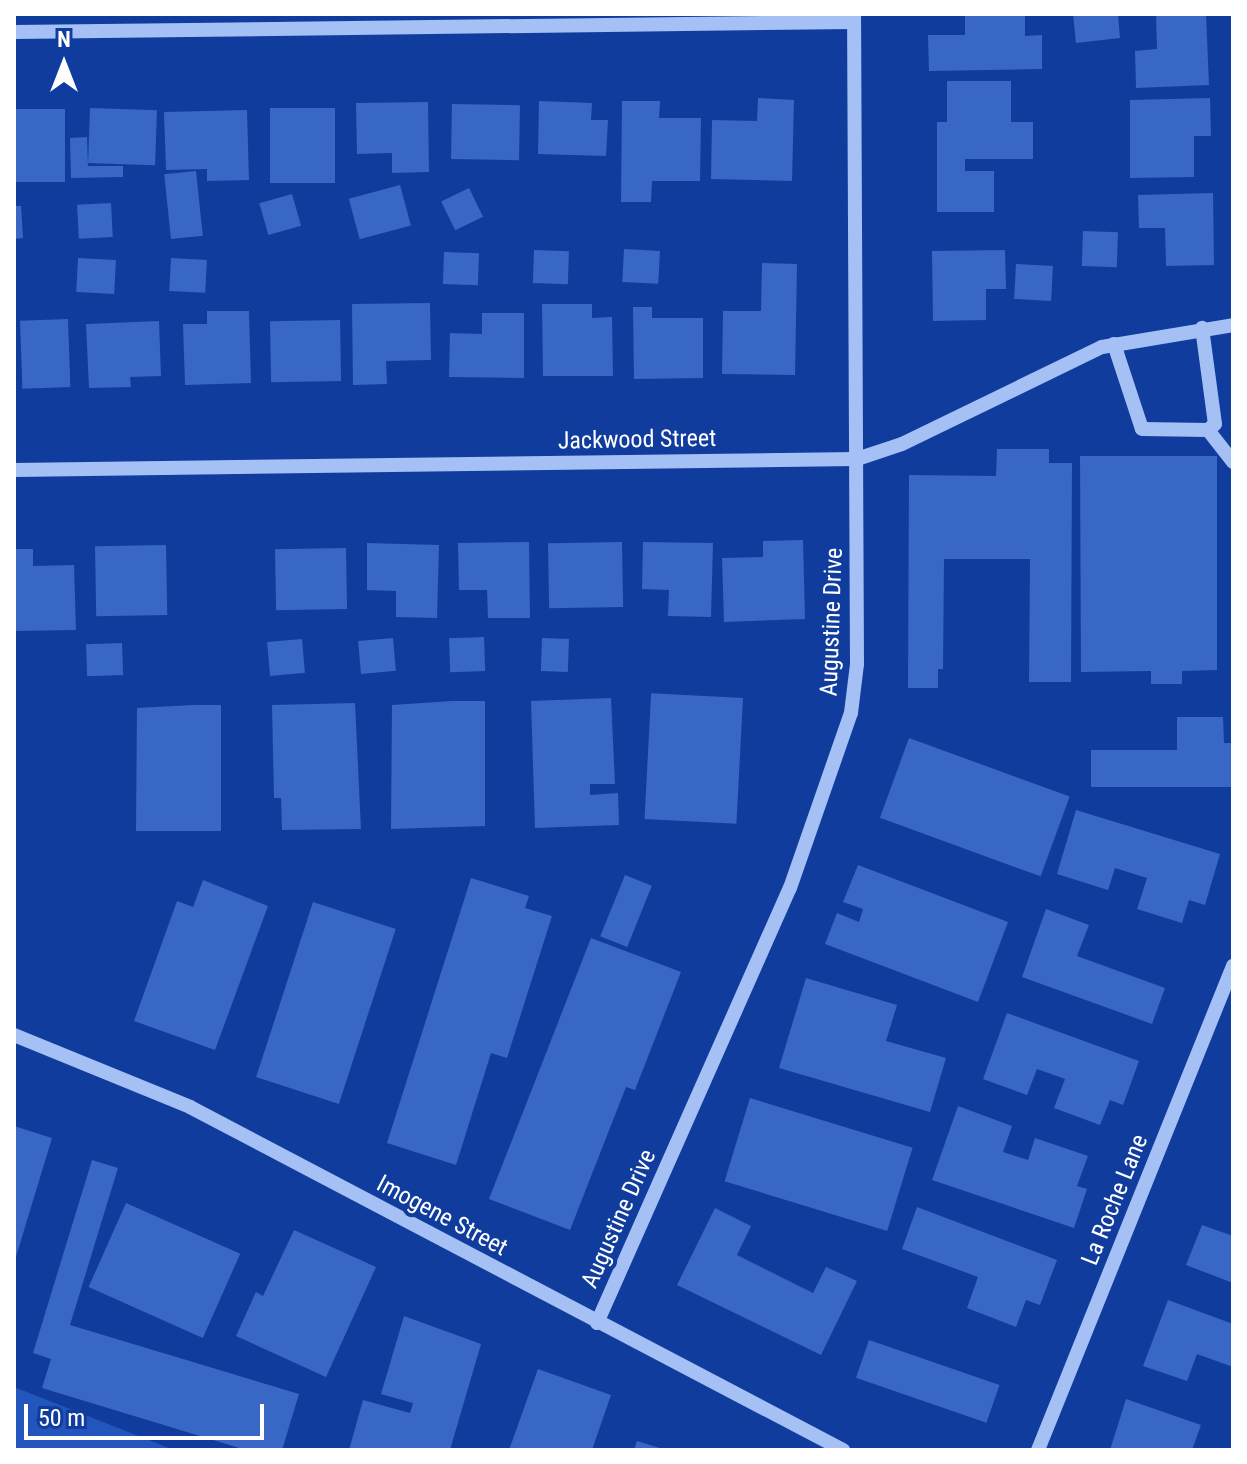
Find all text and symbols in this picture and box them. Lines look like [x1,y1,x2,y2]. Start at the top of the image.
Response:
north arrow [24,24,104,104]
text: N [57,27,71,52]
street label: Jackwood Street [558,424,716,456]
street label: Augustine Drive [815,547,849,697]
street label: La Roche Lane [1076,1130,1154,1270]
street label: Augustine Drive [576,1145,662,1293]
street label: Imogene Street [372,1170,512,1262]
scale bar [28,1388,268,1438]
text: 50 m [38,1404,85,1432]

